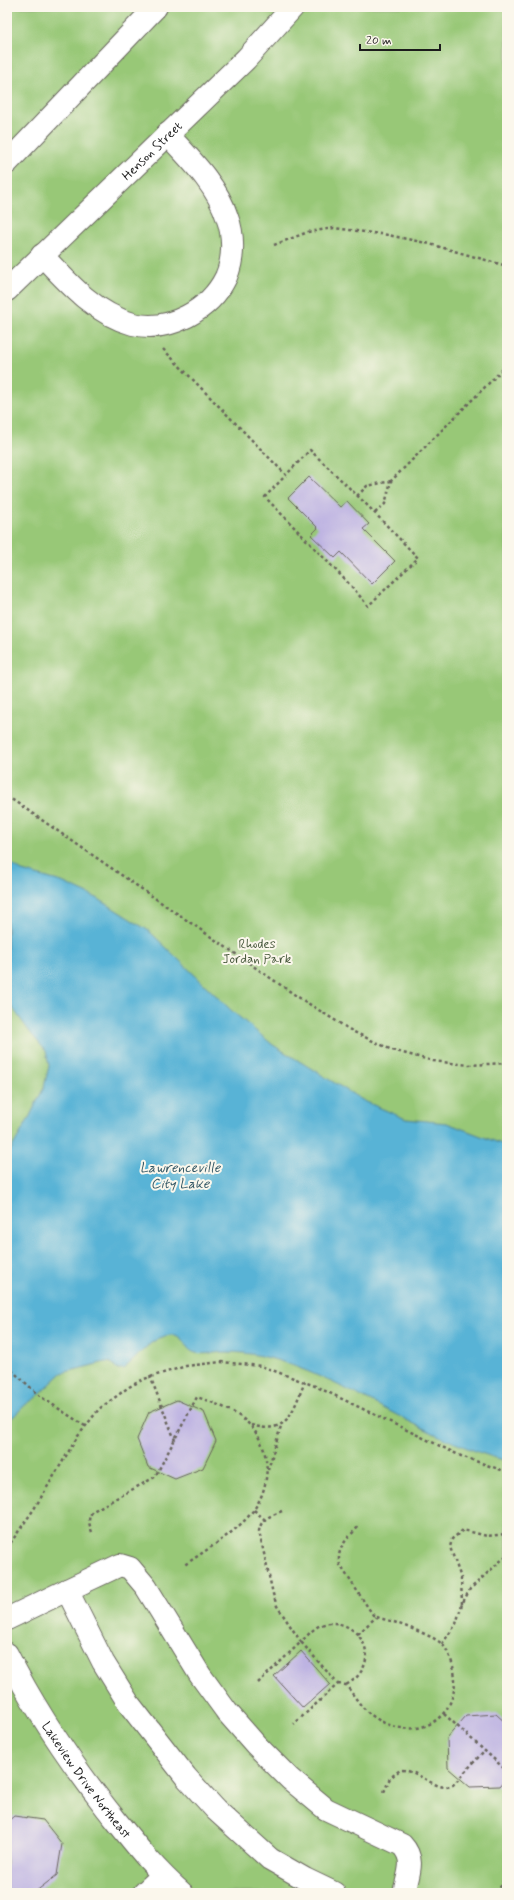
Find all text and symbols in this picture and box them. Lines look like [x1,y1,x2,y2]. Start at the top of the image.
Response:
scale bar [360,26,440,52]
text: 20 m [366,33,392,49]
street label: Henson Street [119,118,187,185]
park label: Rhodes Jordan Park [223,936,292,968]
water label: Lawrenceville City Lake [140,1159,221,1193]
street label: Lakeview Drive Northeast [37,1719,134,1842]

